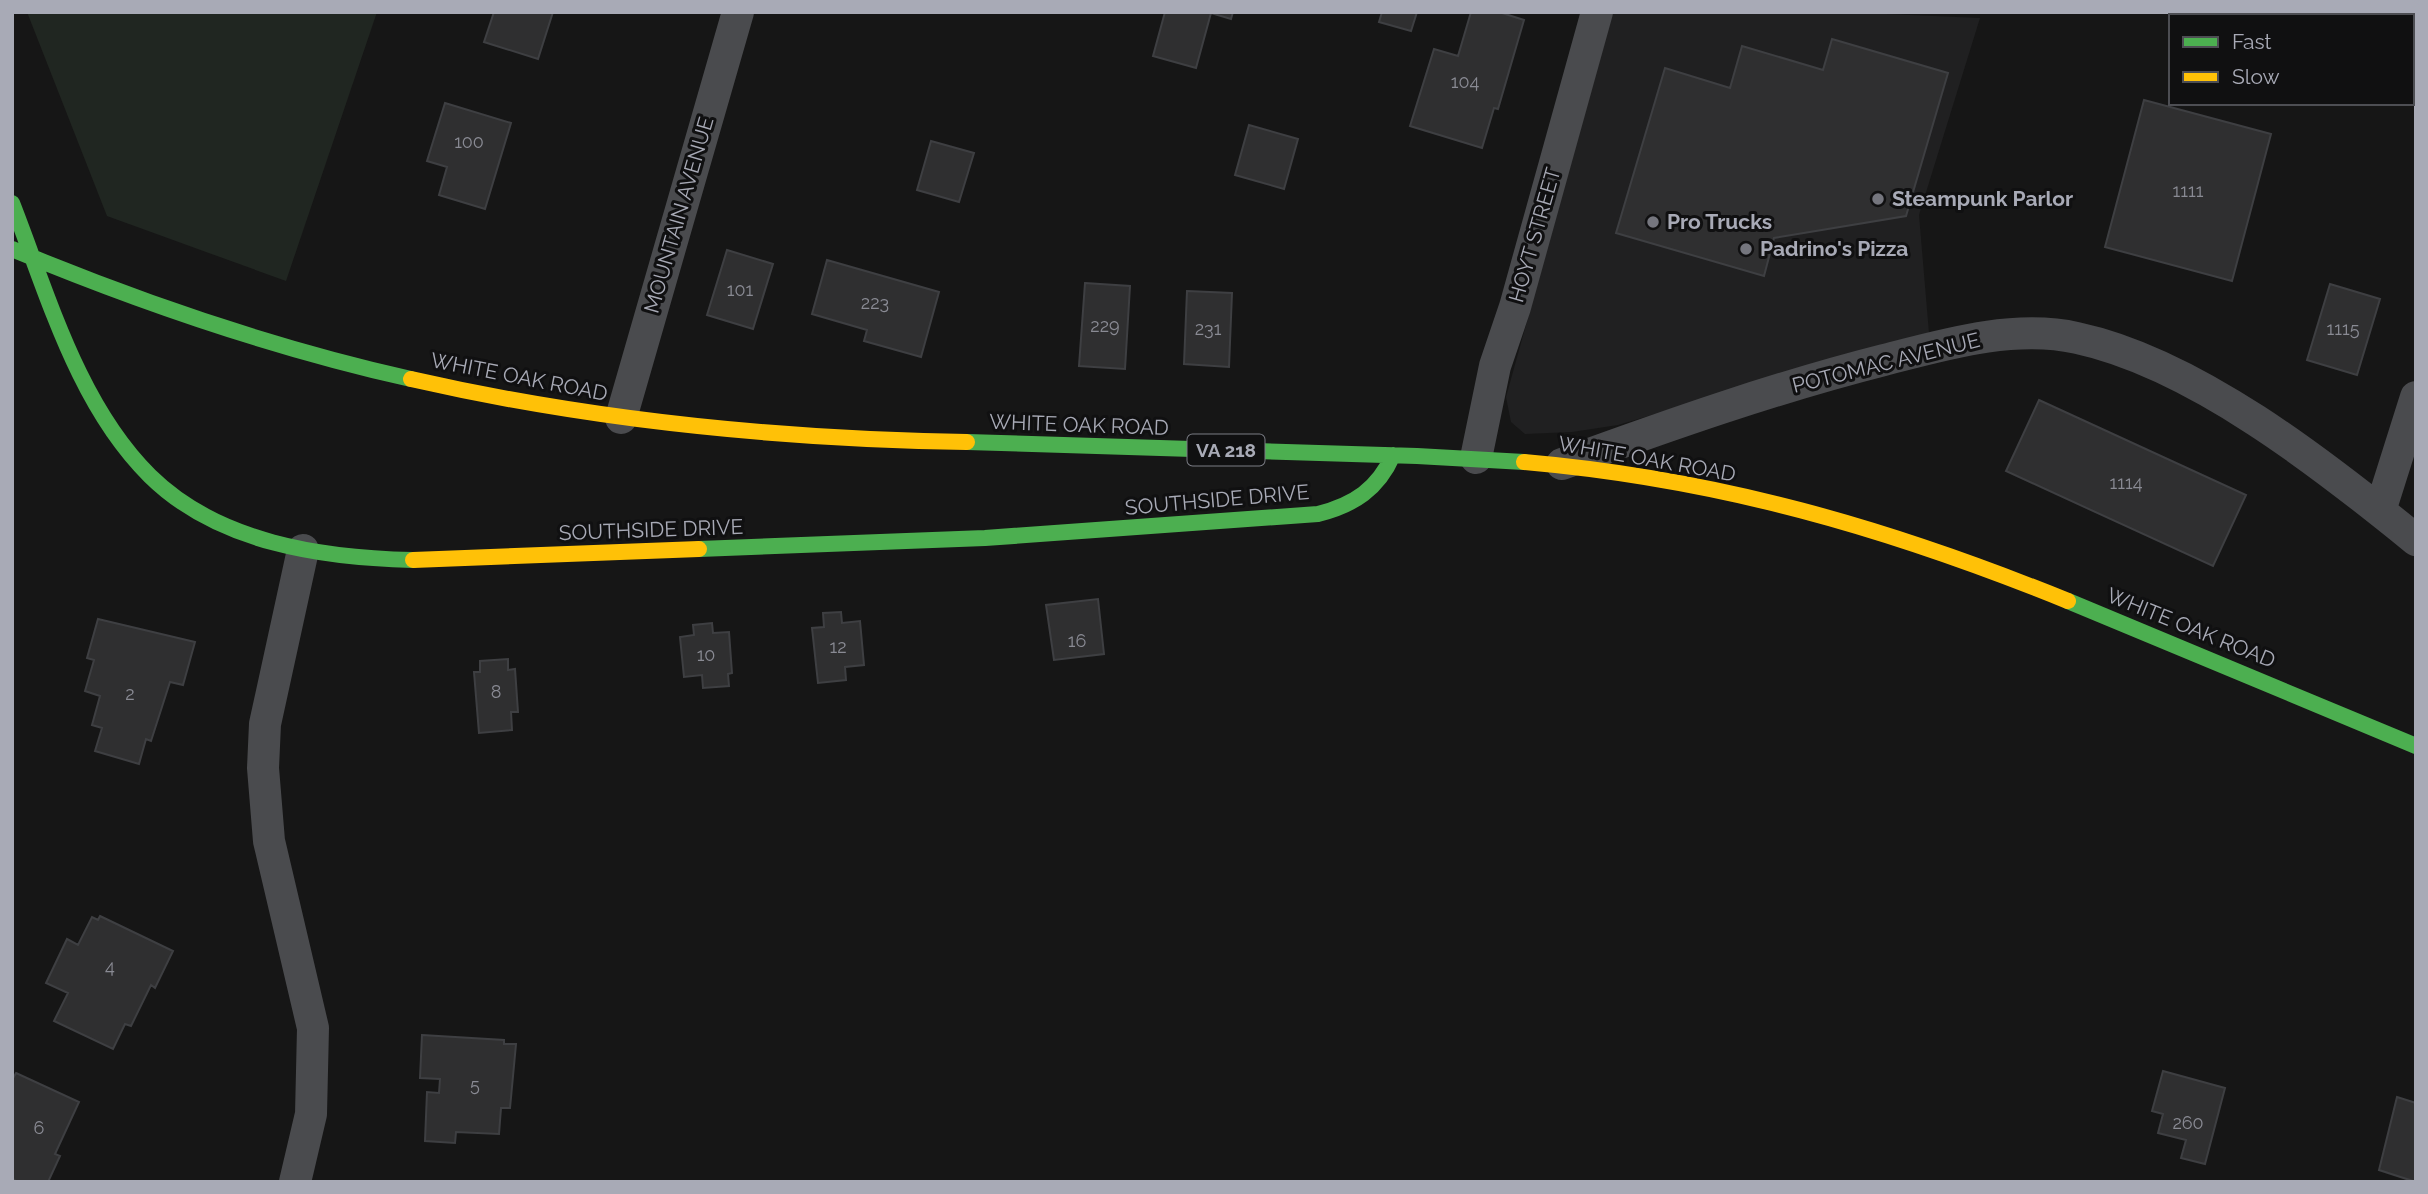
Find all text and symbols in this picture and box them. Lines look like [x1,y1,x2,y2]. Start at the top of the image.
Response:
legend [2169,14,2414,105]
text: Fast [2232,29,2272,54]
text: Slow [2232,64,2280,89]
house number: 104 [1451,71,1479,92]
street label: MOUNTAIN AVENUE [639,114,718,316]
house number: 100 [454,131,484,152]
street label: HOYT STREET [1503,164,1566,305]
house number: 1111 [2173,180,2204,201]
place label: Steampunk Parlor [1892,186,2073,211]
marker: Steampunk Parlor [1870,191,1886,207]
place label: Pro Trucks [1667,209,1772,234]
marker: Pro Trucks [1645,214,1661,230]
place label: Padrino's Pizza [1760,236,1908,261]
marker: Padrino's Pizza [1738,241,1754,257]
house number: 101 [727,279,754,300]
house number: 223 [861,292,889,313]
house number: 229 [1090,315,1120,336]
house number: 231 [1195,318,1222,339]
house number: 1115 [2327,318,2360,339]
street label: POTOMAC AVENUE [1790,327,1982,398]
street label: WHITE OAK ROAD [428,347,610,406]
street label: WHITE OAK ROAD [989,409,1169,440]
street label: WHITE OAK ROAD [1556,431,1738,486]
road number: VA 218 [1188,435,1264,466]
house number: 1114 [2110,472,2143,493]
street label: SOUTHSIDE DRIVE [1124,479,1310,520]
street label: SOUTHSIDE DRIVE [558,514,744,545]
street label: WHITE OAK ROAD [2103,582,2279,673]
house number: 16 [1068,630,1086,651]
house number: 12 [829,636,847,657]
house number: 10 [697,644,715,665]
house number: 8 [491,681,501,702]
house number: 2 [125,683,135,704]
house number: 4 [105,956,115,977]
house number: 5 [470,1074,480,1095]
house number: 260 [2172,1112,2204,1133]
house number: 6 [34,1117,45,1138]

